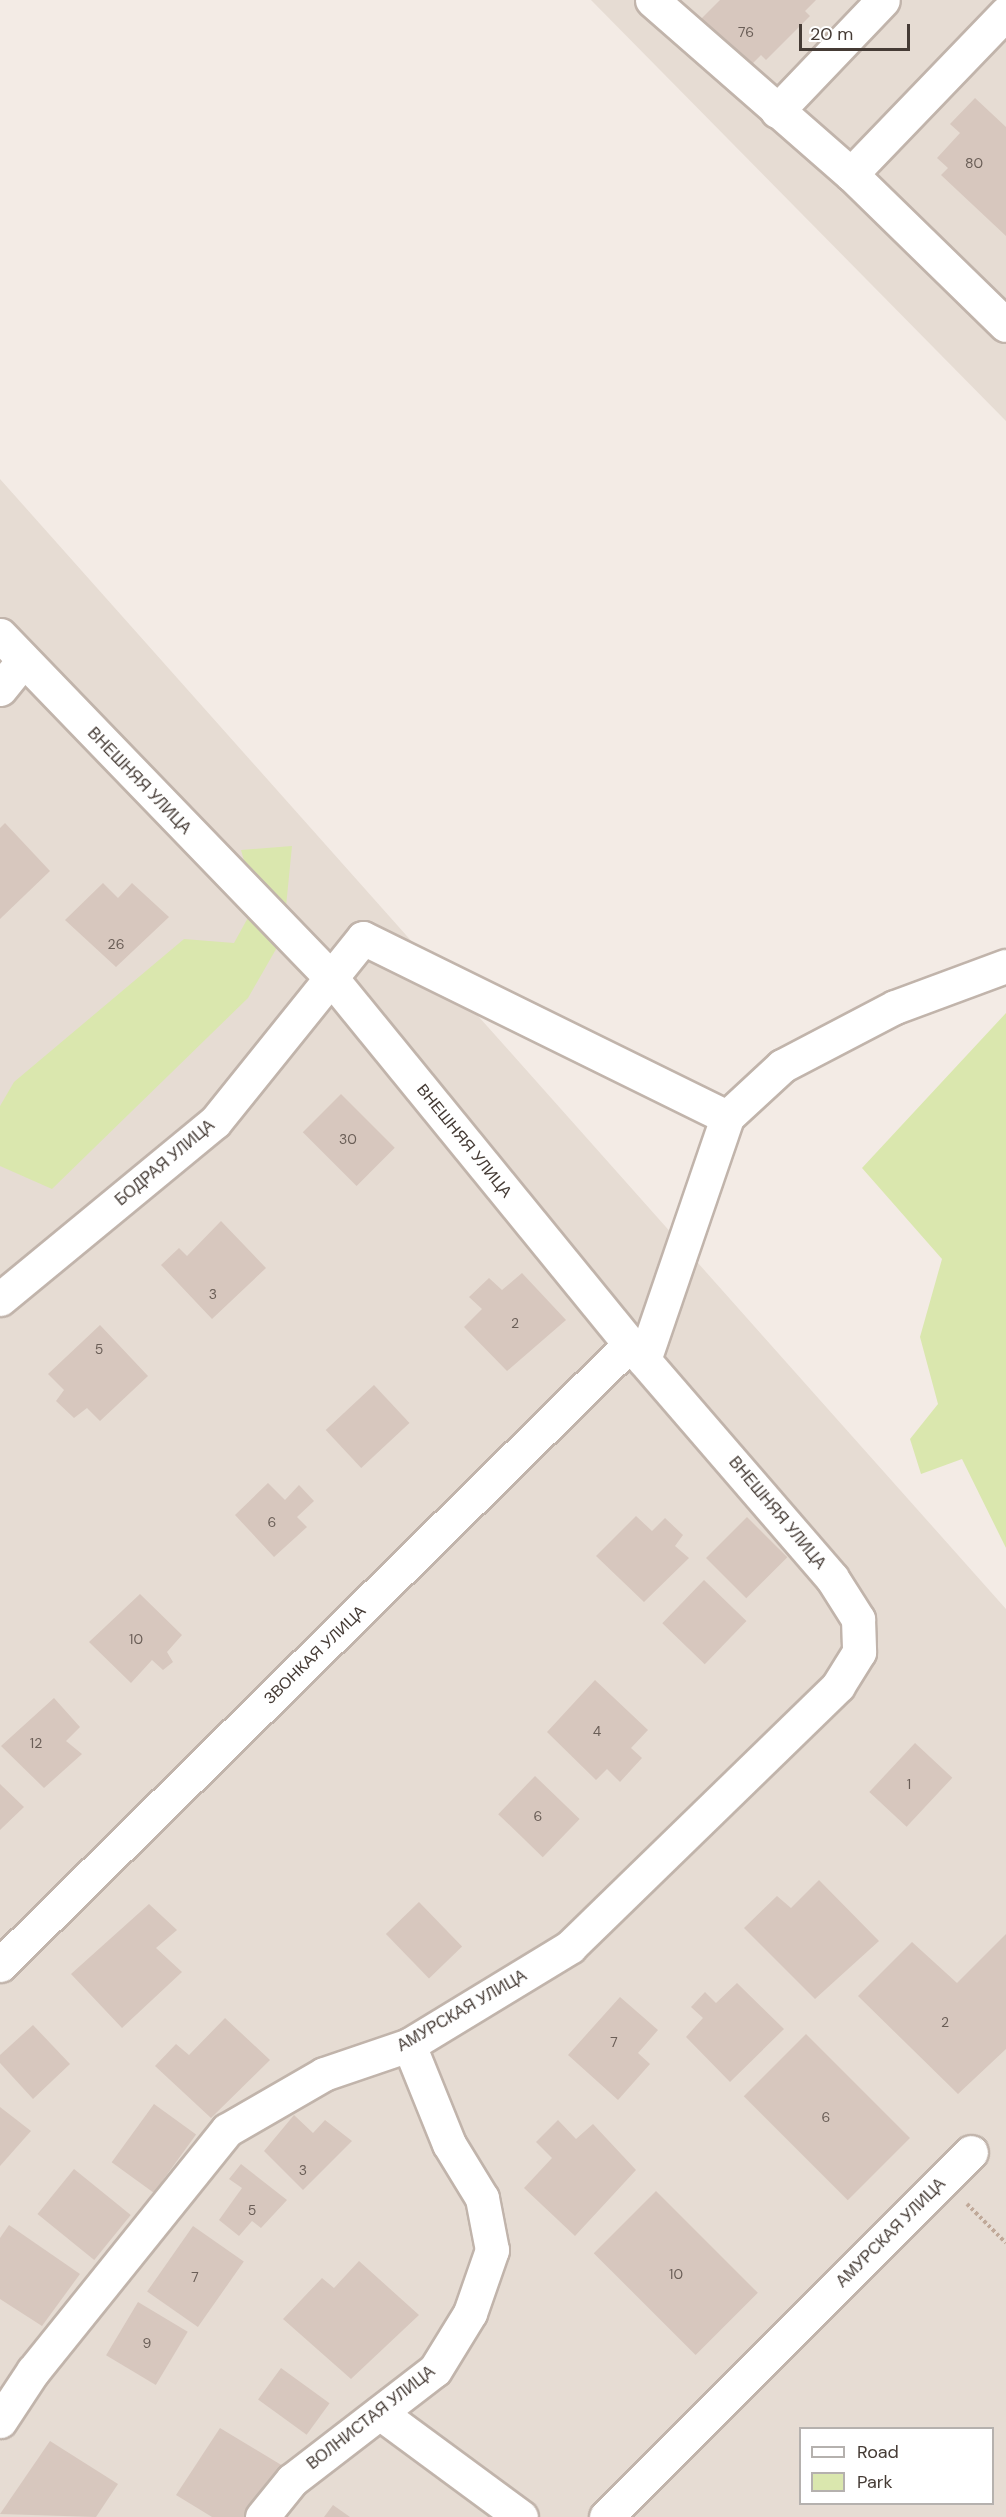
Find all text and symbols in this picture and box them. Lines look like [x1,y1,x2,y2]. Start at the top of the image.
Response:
scale bar [802,12,913,50]
text: 20 m [810,22,853,46]
house number: 76 [738,24,754,40]
house number: 80 [965,155,983,171]
street label: ВНЕШНЯЯ УЛИЦА [83,724,195,838]
house number: 26 [108,936,124,952]
street label: ВНЕШНЯЯ УЛИЦА [412,1080,516,1202]
street label: БОДРАЯ УЛИЦА [112,1116,218,1210]
house number: 30 [339,1131,357,1147]
house number: 3 [209,1286,217,1302]
house number: 2 [511,1315,519,1331]
house number: 5 [95,1341,103,1357]
street label: ВНЕШНЯЯ УЛИЦА [724,1453,830,1573]
house number: 6 [268,1514,276,1530]
street label: ЗВОНКАЯ УЛИЦА [260,1602,370,1708]
house number: 10 [129,1631,143,1647]
house number: 4 [593,1723,601,1739]
house number: 12 [30,1735,42,1751]
house number: 1 [907,1776,911,1792]
house number: 6 [534,1808,542,1824]
street label: АМУРСКАЯ УЛИЦА [394,1966,530,2056]
house number: 2 [941,2014,949,2030]
house number: 7 [610,2034,618,2050]
house number: 6 [822,2109,830,2125]
house number: 3 [299,2162,307,2178]
street label: АМУРСКАЯ УЛИЦА [833,2175,949,2291]
house number: 5 [248,2202,256,2218]
house number: 10 [669,2266,683,2282]
house number: 7 [191,2269,199,2285]
house number: 9 [143,2335,151,2351]
street label: ВОЛНИСТАЯ УЛИЦА [303,2362,439,2474]
legend [799,2427,994,2505]
text: Road [857,2440,899,2464]
text: Park [857,2470,893,2494]

